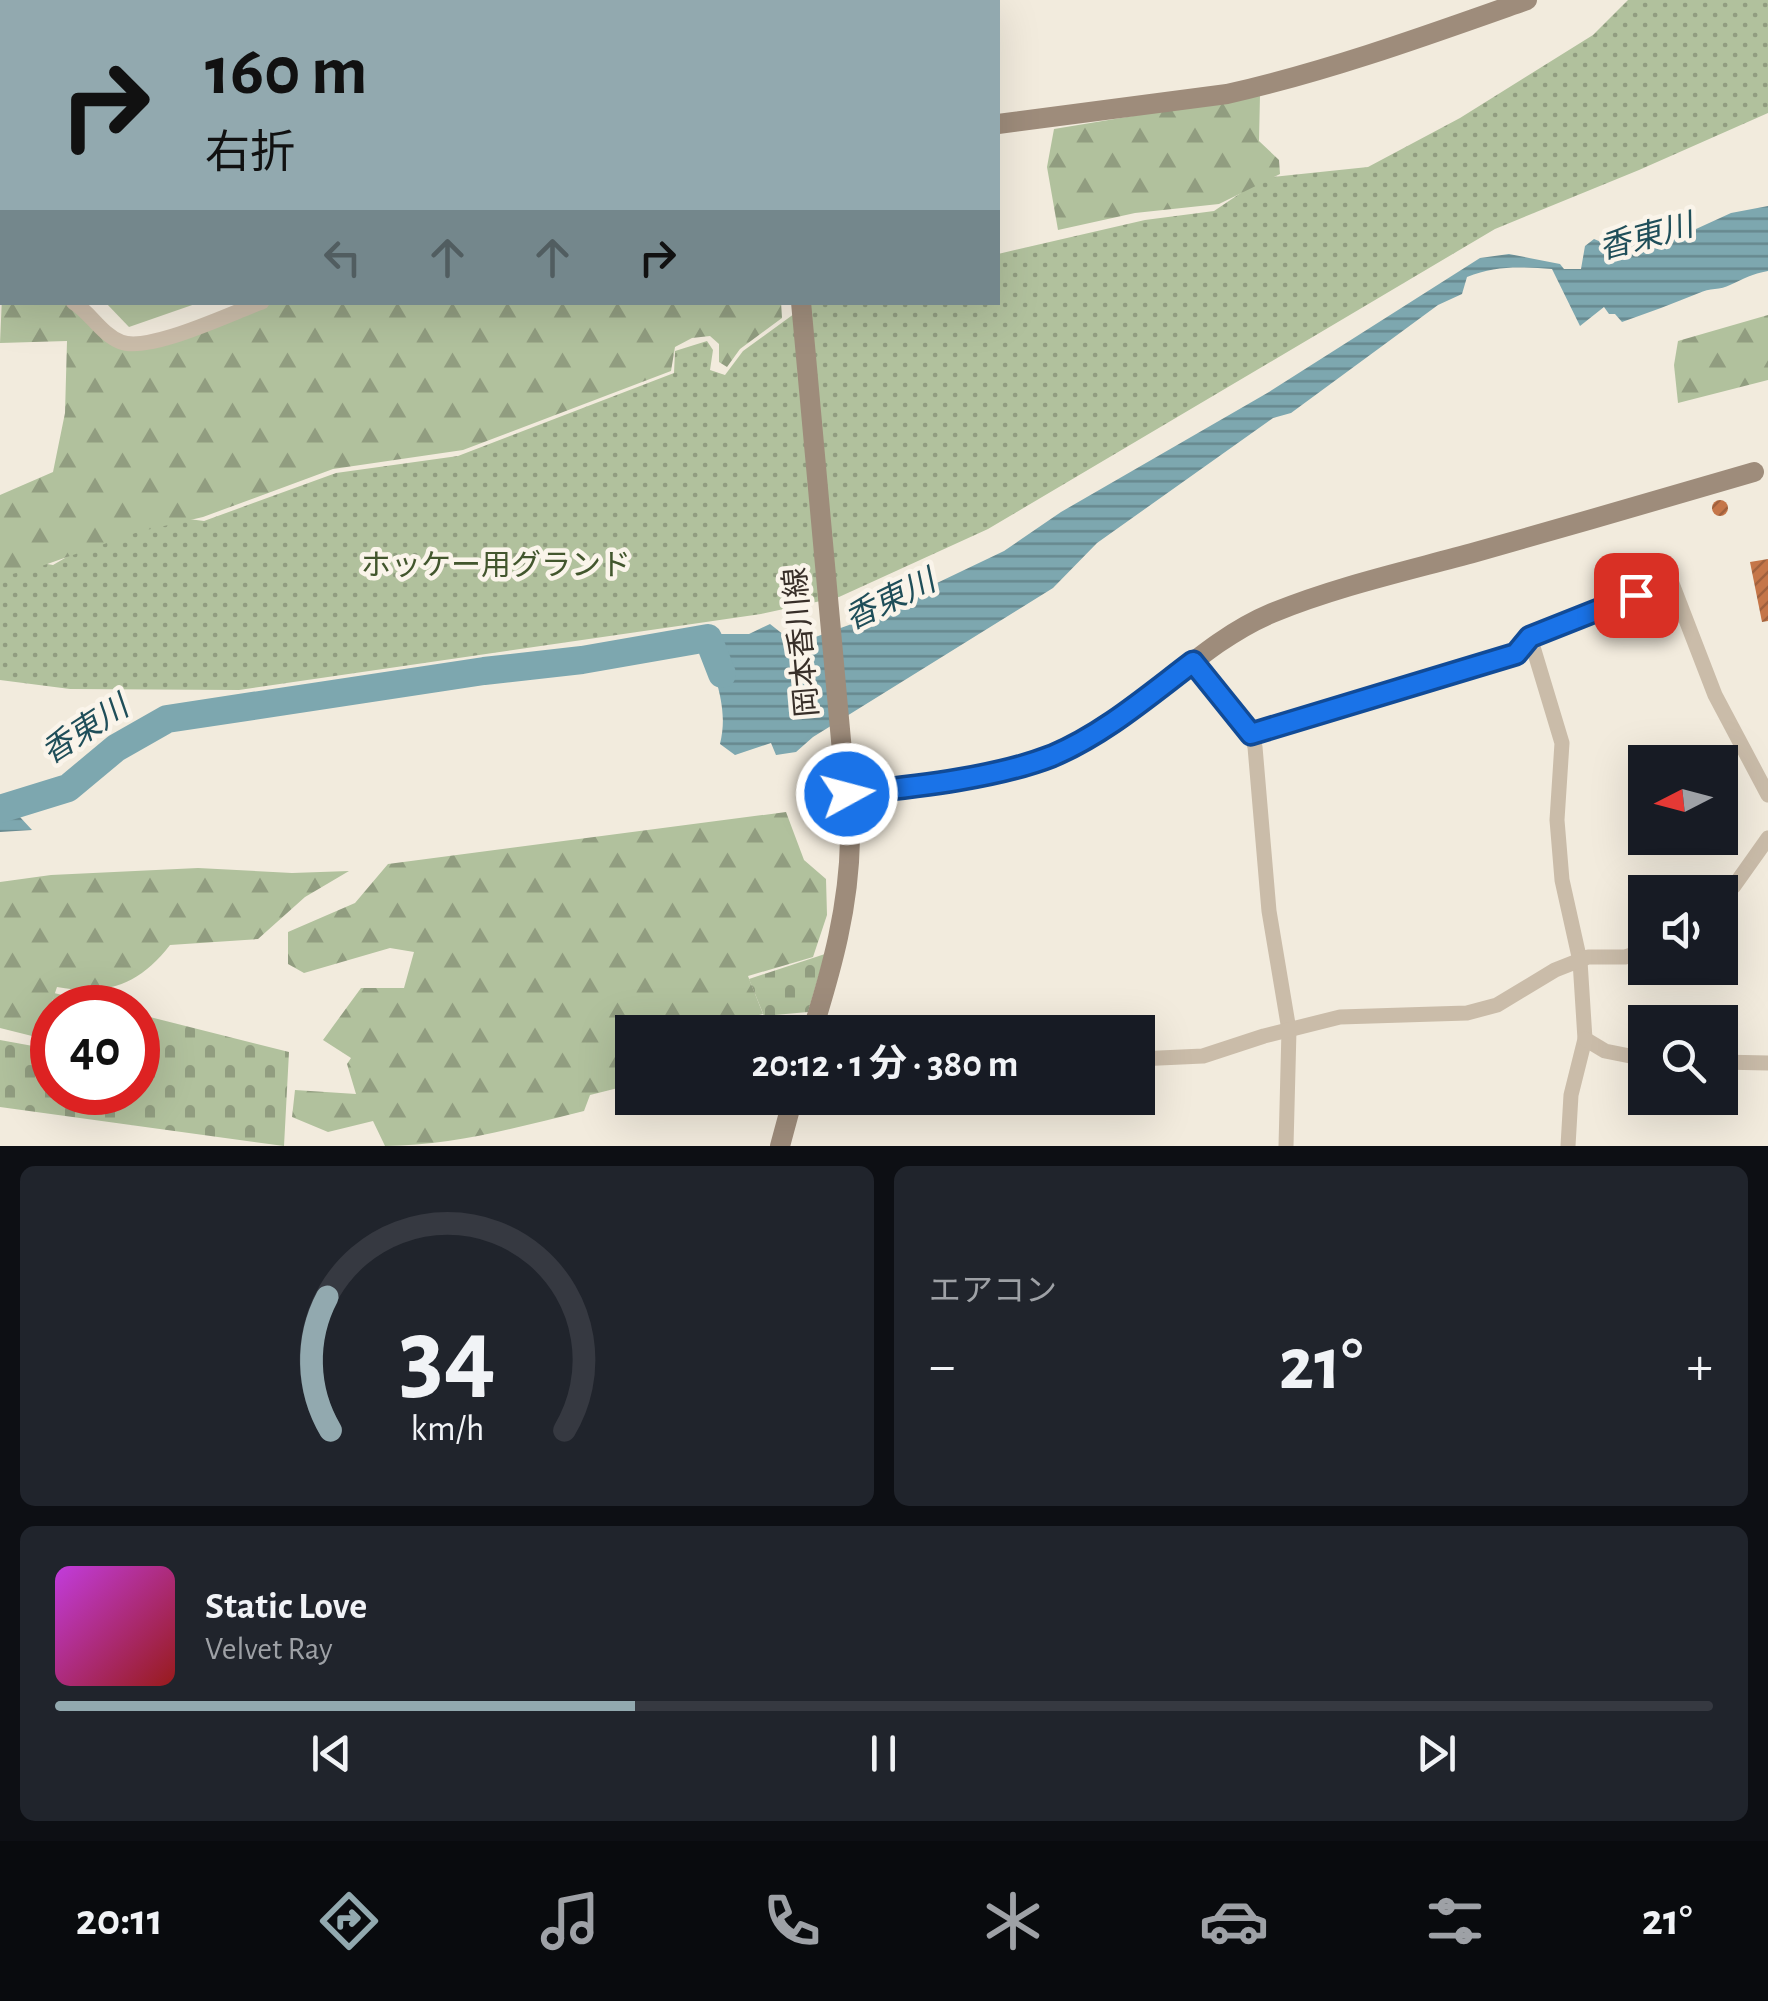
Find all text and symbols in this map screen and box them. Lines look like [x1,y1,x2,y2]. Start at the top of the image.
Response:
text: 160 m [205,37,368,107]
icon: right [40,40,170,170]
text: 右折 [205,131,295,176]
water label: 香東川 [1595,207,1699,265]
icon: left [315,230,370,285]
icon: ahead [420,230,475,285]
icon: ahead [525,230,580,285]
icon: right [630,230,685,285]
park label: ホッケー用グランド [361,549,631,581]
pin [1594,553,1679,638]
water label: 香東川 [839,562,943,635]
street label: 岡本香川線 [779,566,823,718]
icon: arrive [1609,568,1664,623]
water label: 香東川 [35,688,136,770]
position arrow [795,742,899,846]
north arrow [1628,745,1738,855]
map controls [1628,745,1738,1115]
button: sound [1628,875,1738,985]
speed limit sign: 40 [30,985,160,1115]
button: search [1628,1005,1738,1115]
text: 20:12 · 1 分 · 380 m [751,1046,1019,1084]
text: エアコン [929,1275,1057,1307]
text: 34 [398,1305,496,1409]
text: 21° [1279,1328,1363,1403]
text: − [929,1339,955,1394]
text: + [1687,1339,1713,1394]
text: km/h [410,1411,484,1447]
text: Static Love [205,1588,367,1626]
text: Velvet Ray [205,1633,333,1665]
icon: previous [304,1726,359,1781]
icon: pause [856,1726,911,1781]
icon: next [1409,1726,1464,1781]
icon: directions [314,1886,384,1956]
icon: music [535,1886,605,1956]
icon: phone [757,1886,827,1956]
icon: climate [978,1886,1048,1956]
icon: car [1199,1886,1269,1956]
icon: filters [1420,1886,1490,1956]
text: 20:11 [76,1898,163,1943]
text: 21° [1642,1898,1692,1943]

